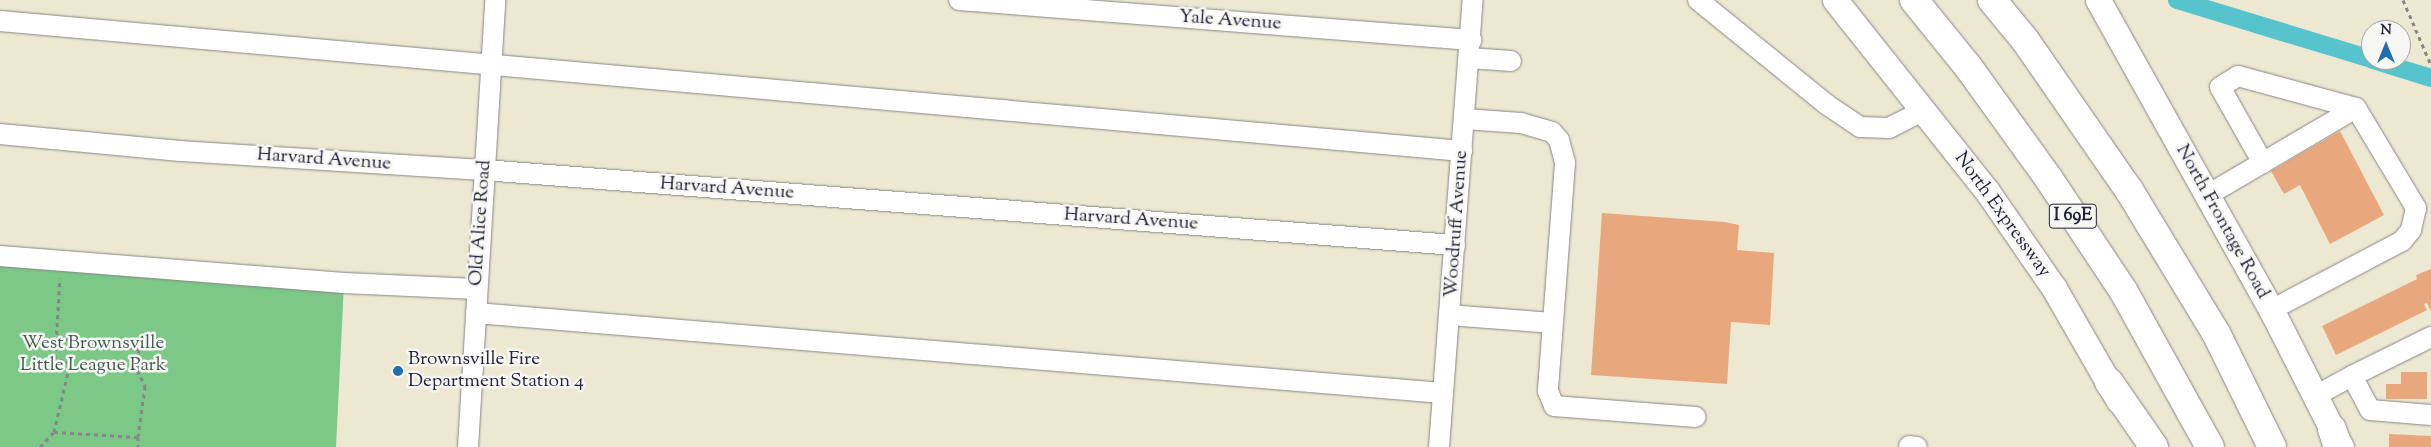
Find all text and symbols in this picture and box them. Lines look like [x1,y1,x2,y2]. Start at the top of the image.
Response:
street label: Yale Avenue [1178,6,1282,36]
north arrow [2361,20,2411,70]
text: N [2380,21,2392,41]
street label: North Frontage Road [2170,141,2274,303]
street label: Harvard Avenue [256,144,392,176]
street label: North Expressway [1949,148,2055,282]
street label: Woodruff Avenue [1440,150,1474,298]
street label: Old Alice Road [465,159,497,287]
street label: Harvard Avenue [659,173,795,205]
road number: I 69E [2048,200,2098,232]
street label: Harvard Avenue [1063,204,1199,236]
park label: West Brownsville Little League Park [20,333,166,377]
place label: Brownsville Fire Department Station 4 [408,349,584,393]
marker: Brownsville Fire Department Station 4 [392,365,404,377]

